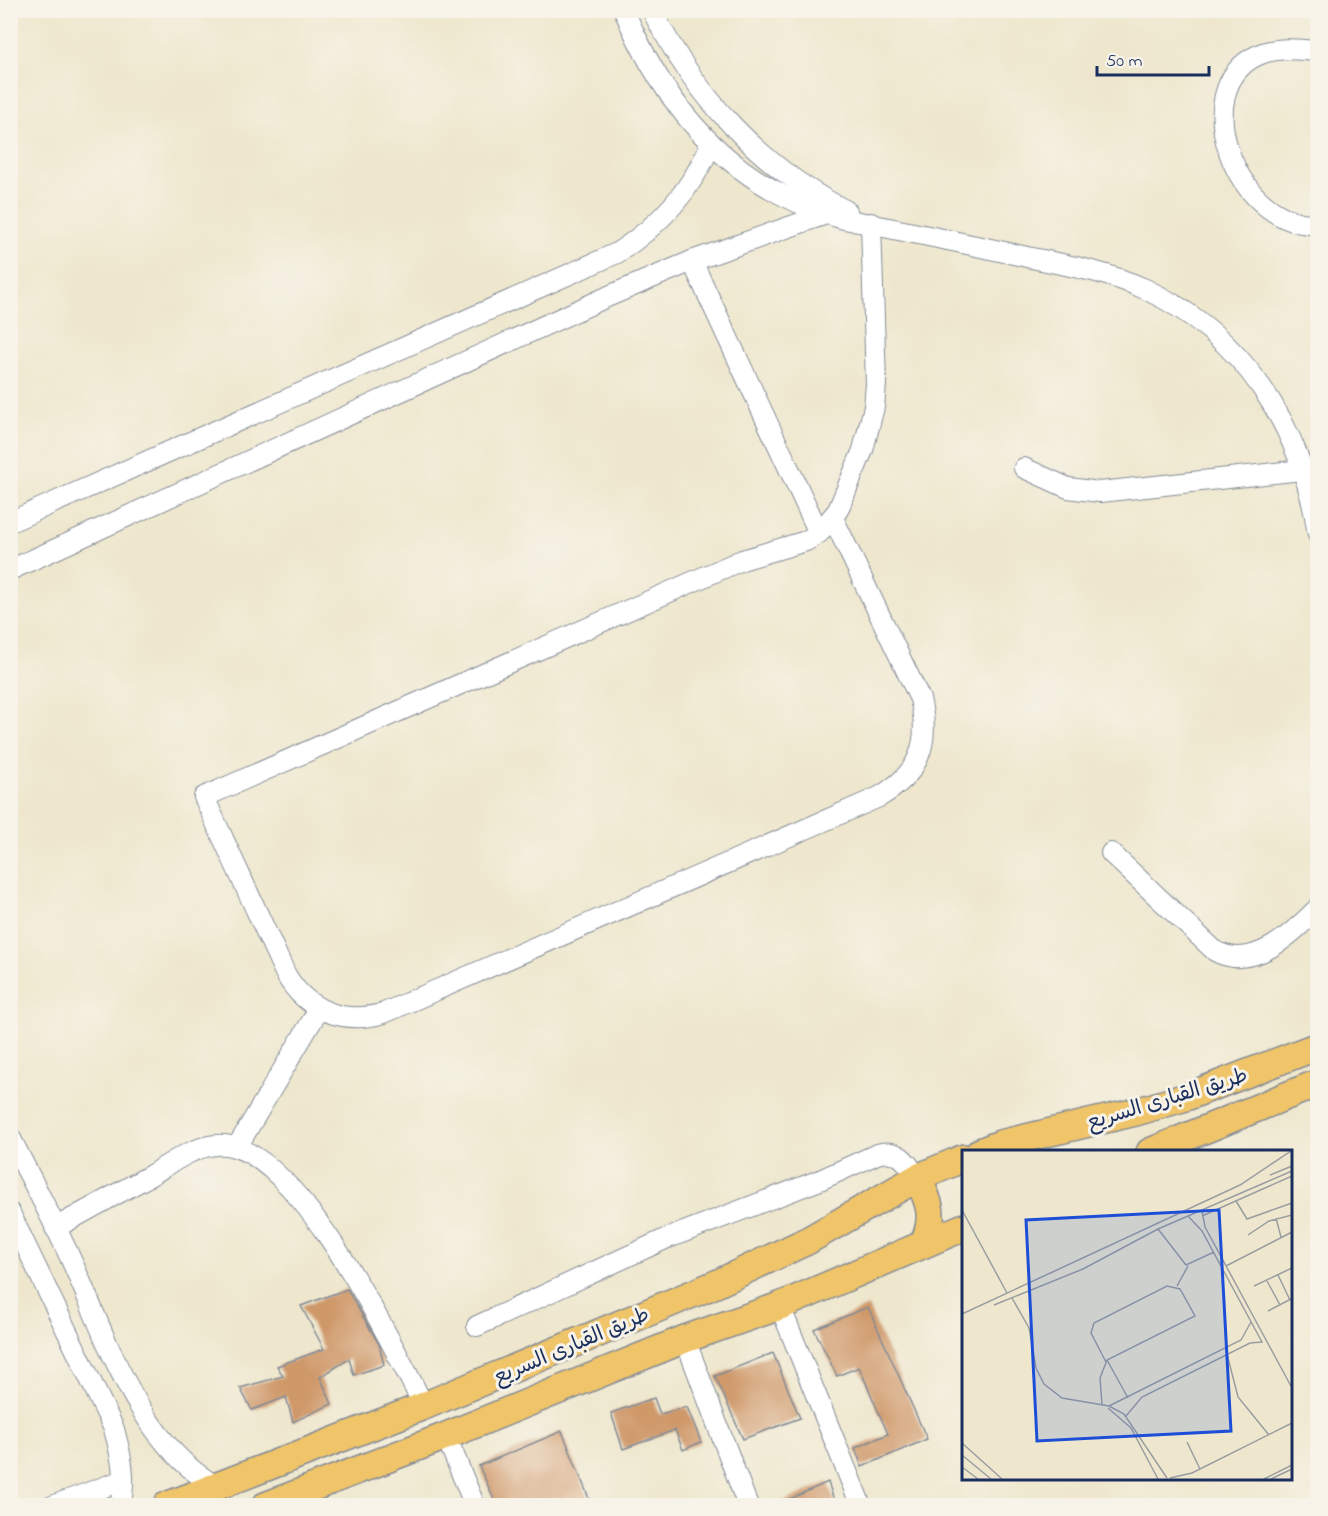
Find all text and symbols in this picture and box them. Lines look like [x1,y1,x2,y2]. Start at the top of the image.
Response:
scale bar [1097,39,1210,77]
text: 50 m [1106,49,1143,75]
street label: طريق القبارى السريع [1083,1061,1252,1139]
inset map [962,1150,1292,1480]
street label: طريق القبارى السريع [489,1300,654,1393]

